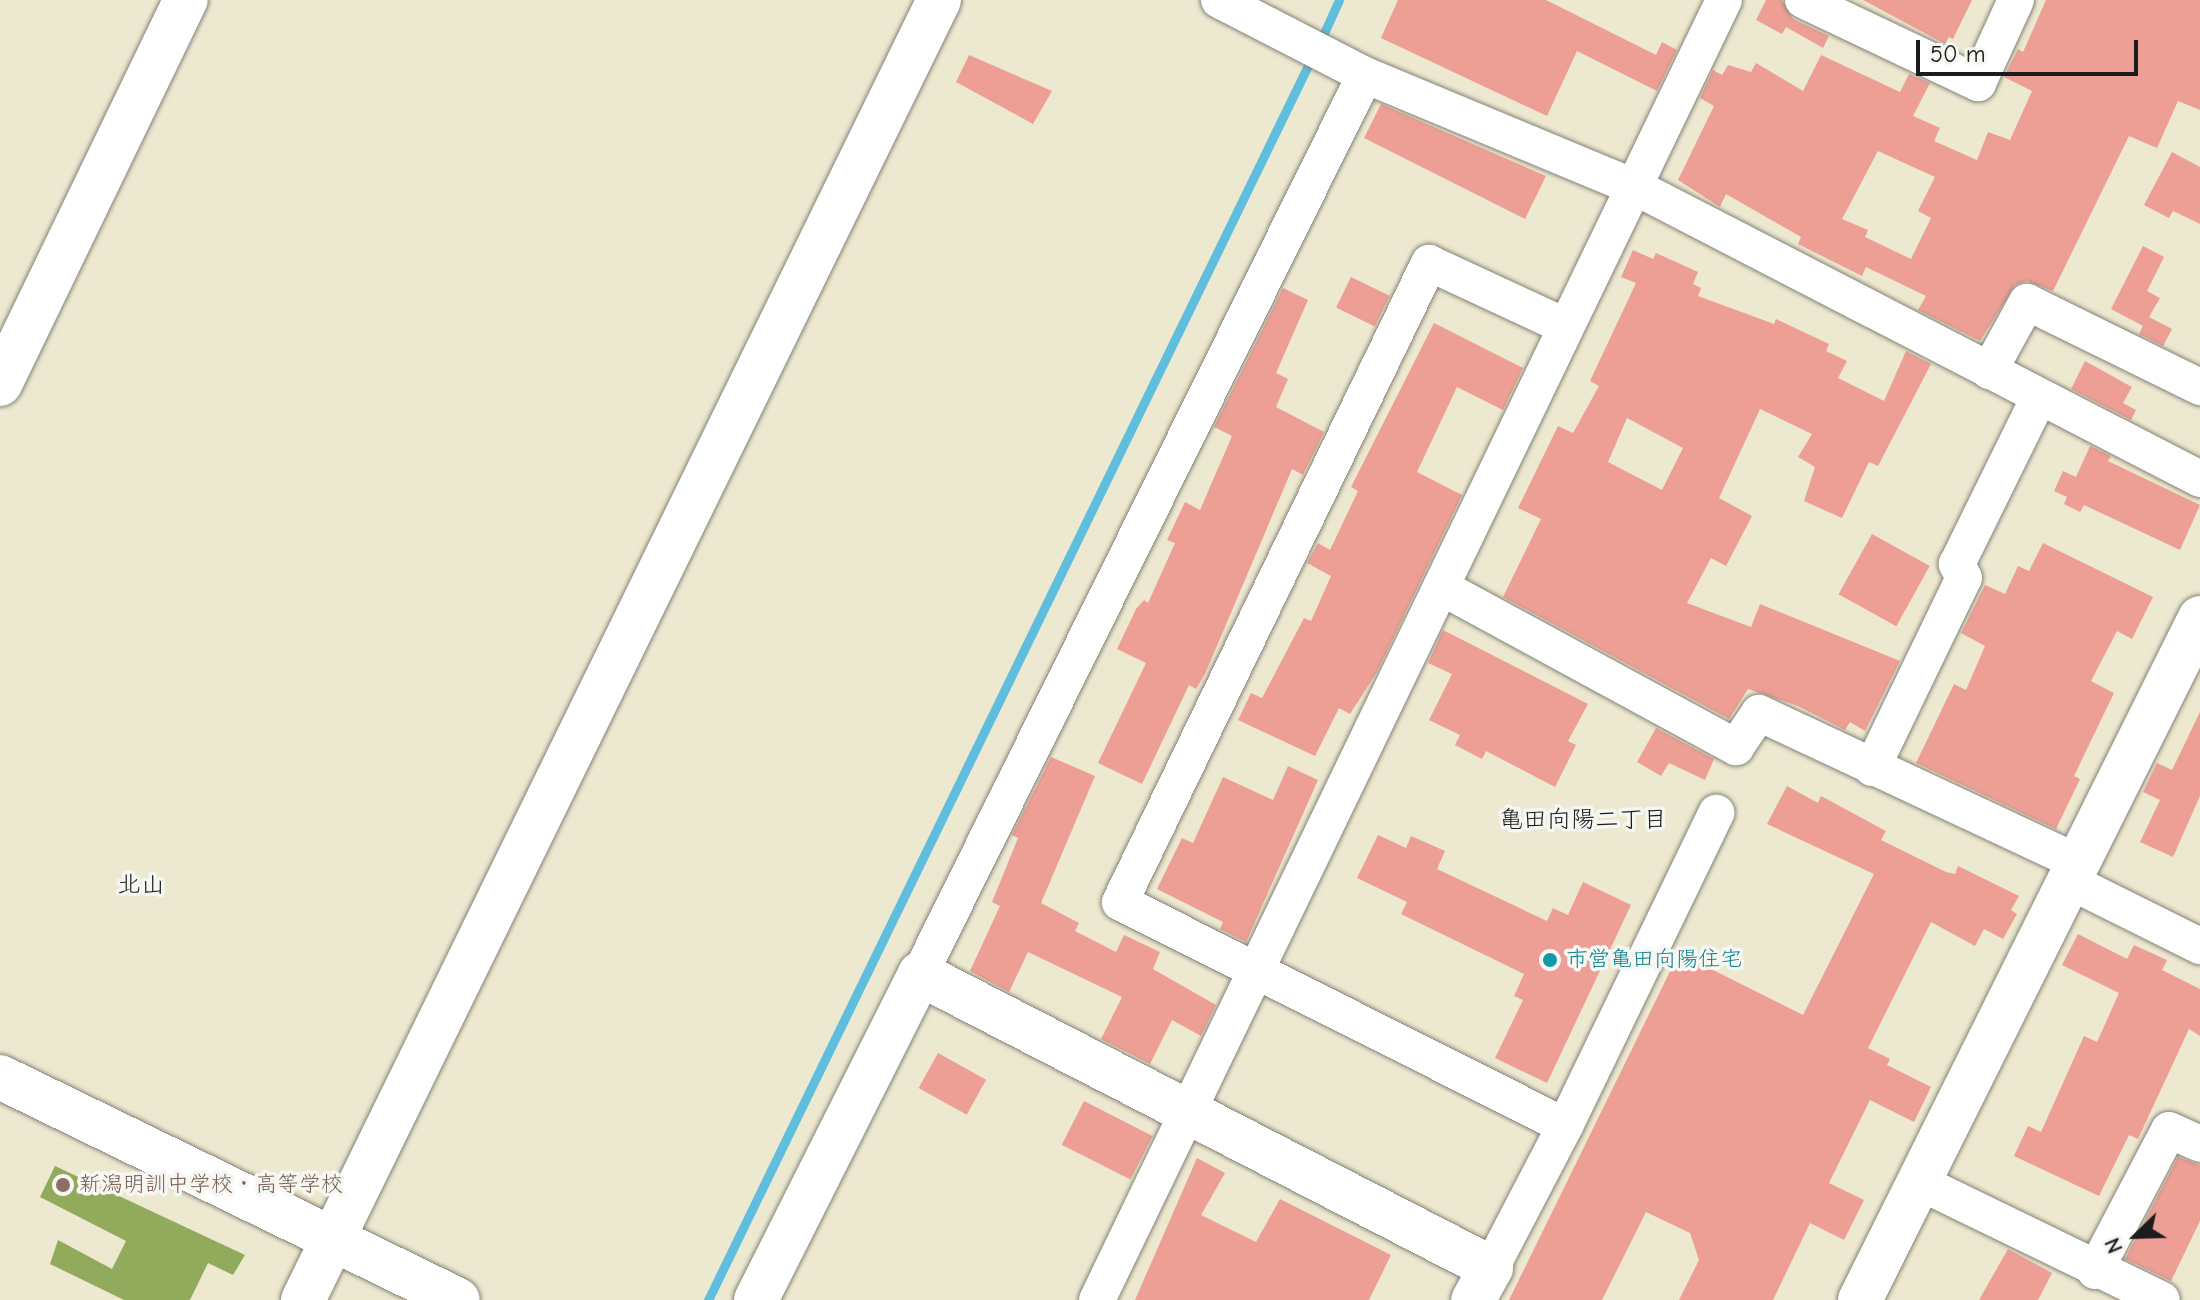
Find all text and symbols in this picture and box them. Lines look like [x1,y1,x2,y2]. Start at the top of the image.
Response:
scale bar [1920,24,2142,74]
text: 50 m [1930,40,1986,68]
district label: 亀田向陽二丁目 [1499,806,1667,834]
district label: 北山 [117,871,165,899]
place label: 市営亀田向陽住宅 [1566,947,1742,973]
marker: 市営亀田向陽住宅 [1541,951,1559,969]
place label: 新潟明訓中学校・高等学校 [79,1172,343,1198]
marker: 新潟明訓中学校・高等学校 [54,1176,72,1194]
north arrow [2096,1196,2176,1276]
text: N [2099,1234,2129,1257]

